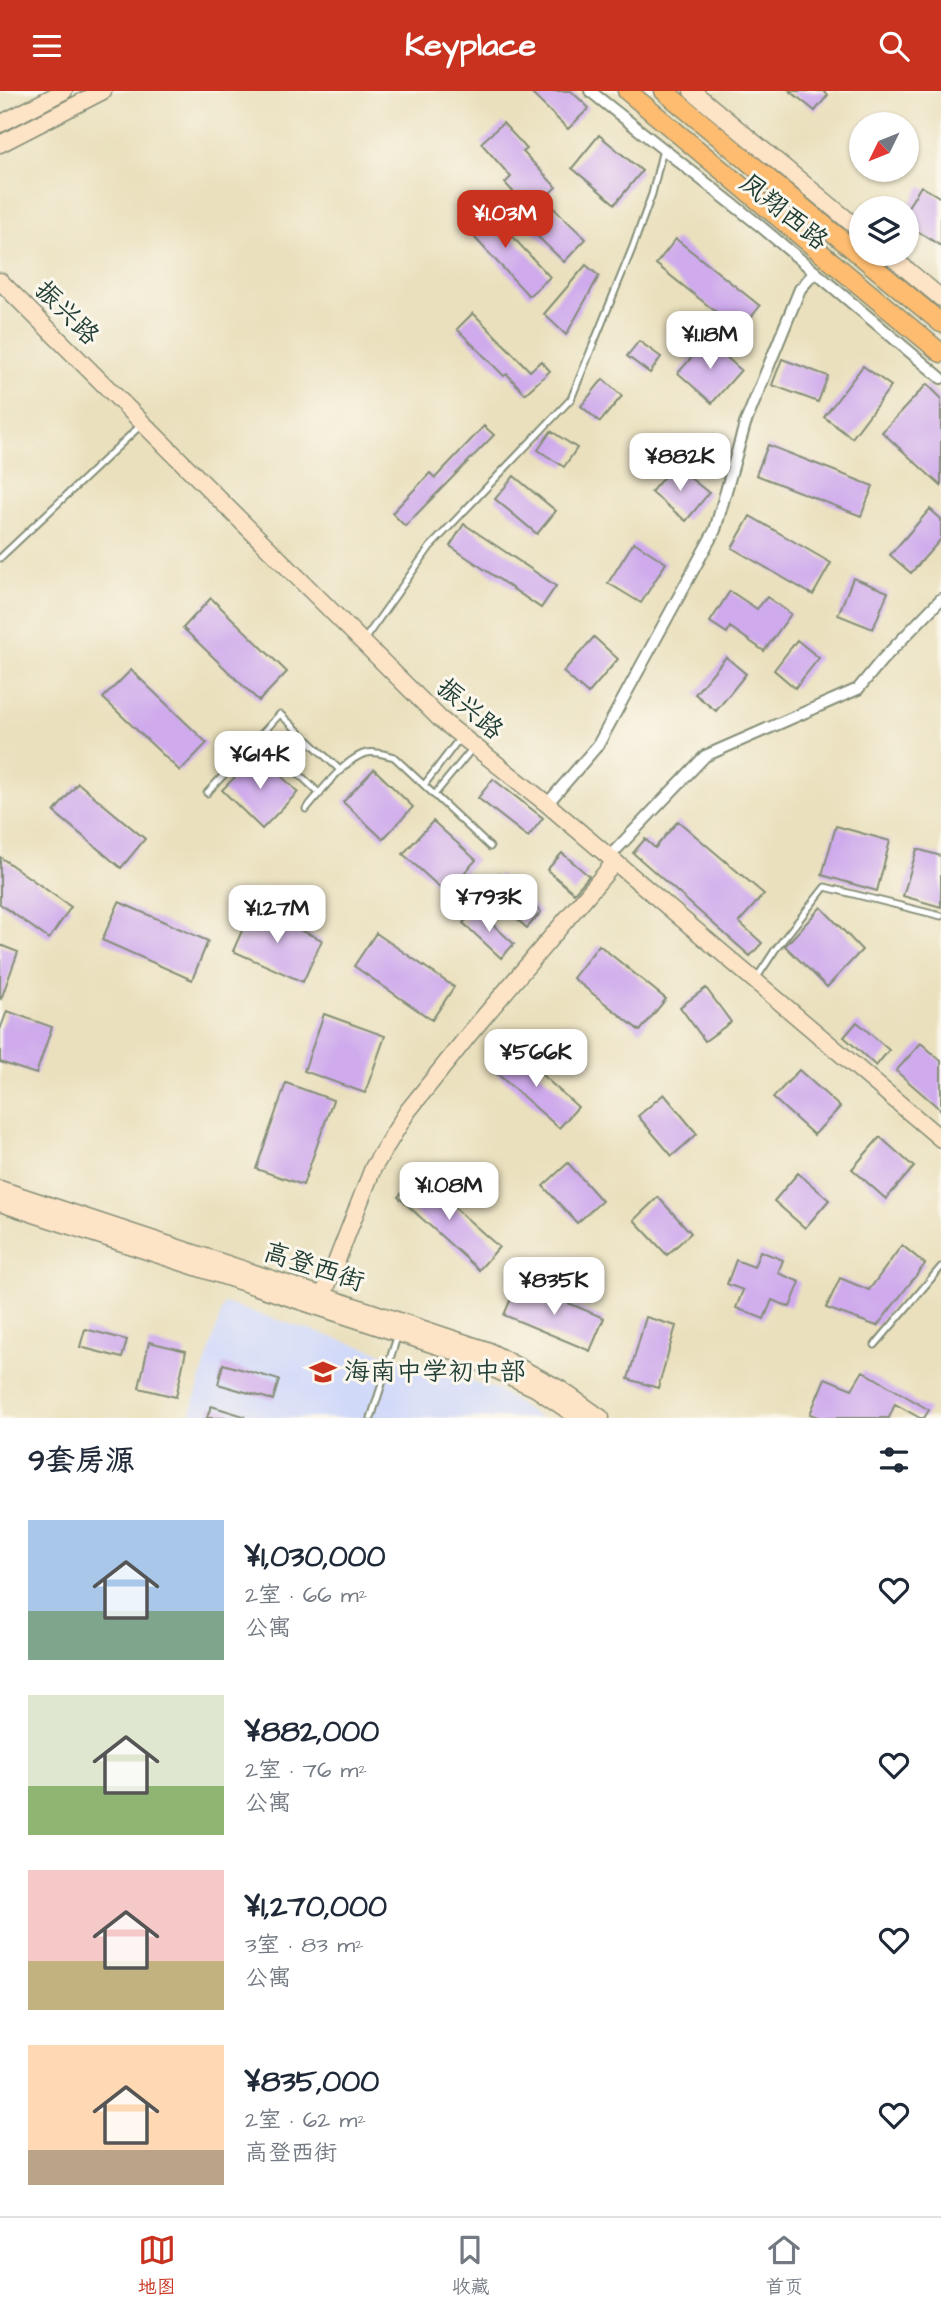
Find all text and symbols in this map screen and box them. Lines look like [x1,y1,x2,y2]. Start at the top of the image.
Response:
text: Keyplace [405,23,536,68]
icon: menu [28,27,66,65]
icon: search [875,27,913,65]
north arrow [849,112,919,182]
map controls [849,112,919,266]
street label: 凤翔西路 [732,165,836,259]
pin: ¥1.03M [448,191,562,250]
button: layers [849,196,919,266]
text: ¥1.03M [473,197,537,229]
street label: 振兴路 [27,273,107,353]
pin: ¥1.18M [653,311,767,371]
text: ¥1.18M [682,318,738,350]
pin: ¥882K [631,433,729,493]
text: ¥882K [645,440,715,472]
street label: 振兴路 [429,670,511,748]
pin: ¥614K [211,731,309,791]
text: ¥614K [230,738,290,770]
pin: ¥793K [440,875,538,934]
text: ¥793K [456,881,522,913]
pin: ¥1.27M [220,885,334,945]
text: ¥1.27M [245,892,309,924]
pin: ¥566K [487,1030,585,1089]
text: ¥566K [500,1036,572,1068]
pin: ¥1.08M [392,1163,506,1222]
text: ¥1.08M [416,1169,482,1201]
street label: 高登西街 [259,1234,369,1300]
pin: ¥835K [505,1257,603,1317]
text: ¥835K [519,1264,589,1296]
place label: 海南中学初中部 [344,1354,526,1390]
school or university icon: 海南中学初中部 [308,1357,338,1387]
text: 9套房源 [28,1440,135,1482]
icon: filters [875,1441,913,1479]
text: ¥1,030,000 [245,1536,385,1578]
icon: home [84,1548,168,1632]
icon: heart [875,1571,913,1609]
text: 2室 · 66 m² [245,1579,367,1611]
text: 公寓 [245,1612,291,1644]
text: ¥882,000 [245,1711,379,1753]
icon: home [84,1723,168,1807]
icon: heart [875,1746,913,1784]
text: 2室 · 76 m² [245,1754,367,1786]
text: 公寓 [245,1787,291,1819]
text: ¥1,270,000 [245,1886,387,1928]
icon: home [84,1898,168,1982]
icon: heart [875,1921,913,1959]
text: 3室 · 83 m² [245,1929,364,1961]
text: 公寓 [245,1962,291,1994]
text: ¥835,000 [245,2061,379,2103]
icon: home [84,2073,168,2157]
icon: heart [875,2096,913,2134]
text: 2室 · 62 m² [245,2104,366,2136]
text: 高登西街 [245,2137,337,2169]
tab: 地图 [138,2231,176,2301]
tab: 收藏 [451,2231,489,2301]
tab: 首页 [765,2231,803,2301]

